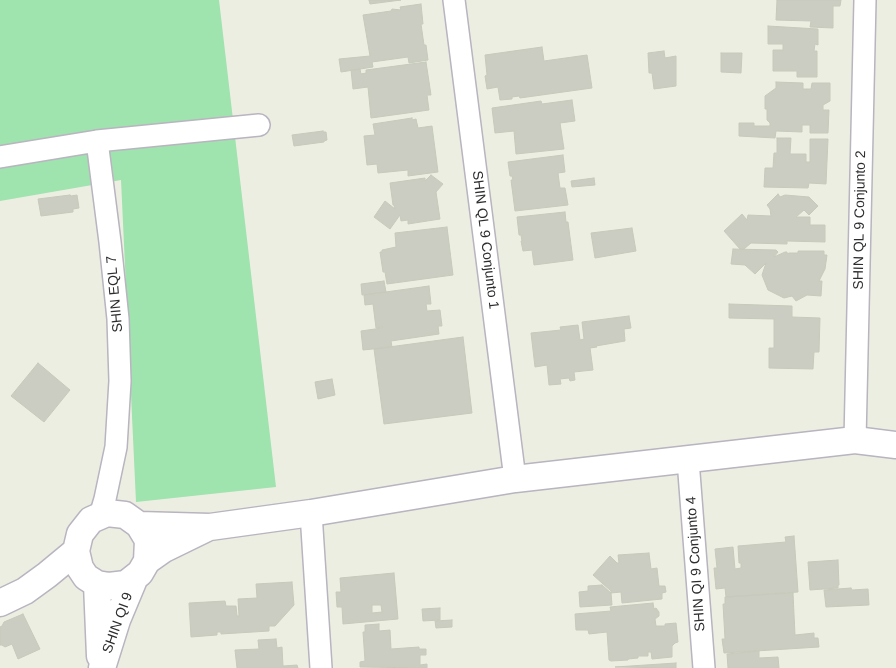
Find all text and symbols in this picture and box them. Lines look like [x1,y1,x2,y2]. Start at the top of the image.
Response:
street label: SHIN QL 9 Conjunto 2 [850,150,870,290]
street label: SHIN QL 9 Conjunto 1 [468,170,502,310]
street label: SHIN EQL 7 [103,255,127,333]
street label: SHIN QI 9 Conjunto 4 [683,496,709,632]
street label: SHIN QI 9 [99,590,137,656]

